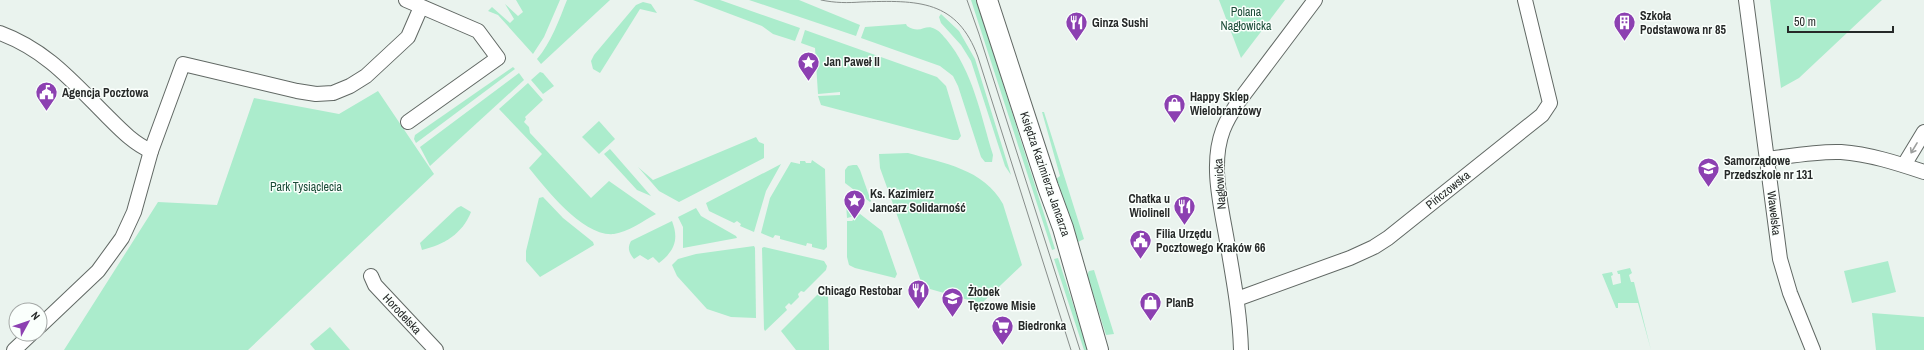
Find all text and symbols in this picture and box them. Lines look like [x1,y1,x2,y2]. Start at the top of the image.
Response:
park label: Polana Nagłowicka [1221,4,1272,34]
place label: Szkoła Podstawowa nr 85 [1640,8,1726,38]
scale bar [1788,8,1893,34]
restaurant icon: Ginza Sushi [1063,10,1089,43]
building icon: Szkoła Podstawowa nr 85 [1611,10,1637,43]
text: 50 m [1794,14,1816,30]
place label: Ginza Sushi [1092,15,1149,31]
place icon: Jan Paweł II [796,49,822,82]
place label: Jan Paweł II [824,54,880,70]
public building icon: Agencja Pocztowa [33,80,59,113]
place label: Agencja Pocztowa [62,85,149,101]
place label: Happy Sklep Wielobranżowy [1190,89,1262,119]
shop icon: Happy Sklep Wielobranżowy [1162,91,1188,124]
street label: Księdza Kazimierza Jancarza [1016,110,1074,239]
one-way arrow [1909,142,1917,154]
place label: Samorządowe Przedszkole nr 131 [1724,153,1813,183]
school or university icon: Samorządowe Przedszkole nr 131 [1696,155,1722,188]
street label: Nagłowicka [1210,158,1230,210]
street label: Pińczowska [1423,167,1474,213]
park label: Park Tysiąclecia [270,179,343,195]
place label: Ks. Kazimierz Jancarz Solidarność [870,186,966,216]
place icon: Ks. Kazimierz Jancarz Solidarność [842,188,868,221]
street label: Wawelska [1763,190,1785,237]
place label: Chatka u Wiolinell [1128,191,1170,221]
restaurant icon: Chatka u Wiolinell [1172,193,1198,226]
place label: Filia Urzędu Pocztowego Kraków 66 [1156,226,1266,256]
public building icon: Filia Urzędu Pocztowego Kraków 66 [1128,228,1154,261]
restaurant icon: Chicago Restobar [905,278,931,311]
place label: Chicago Restobar [818,283,902,299]
place label: Żłobek Tęczowe Misie [968,284,1036,314]
school or university icon: Żłobek Tęczowe Misie [940,286,966,319]
street label: Horodelska [379,290,425,338]
shop icon: PlanB [1138,290,1164,323]
place label: PlanB [1166,295,1194,311]
north arrow [8,302,48,342]
text: N [28,309,43,323]
supermarket icon: Biedronka [990,313,1016,346]
place label: Biedronka [1018,318,1067,334]

